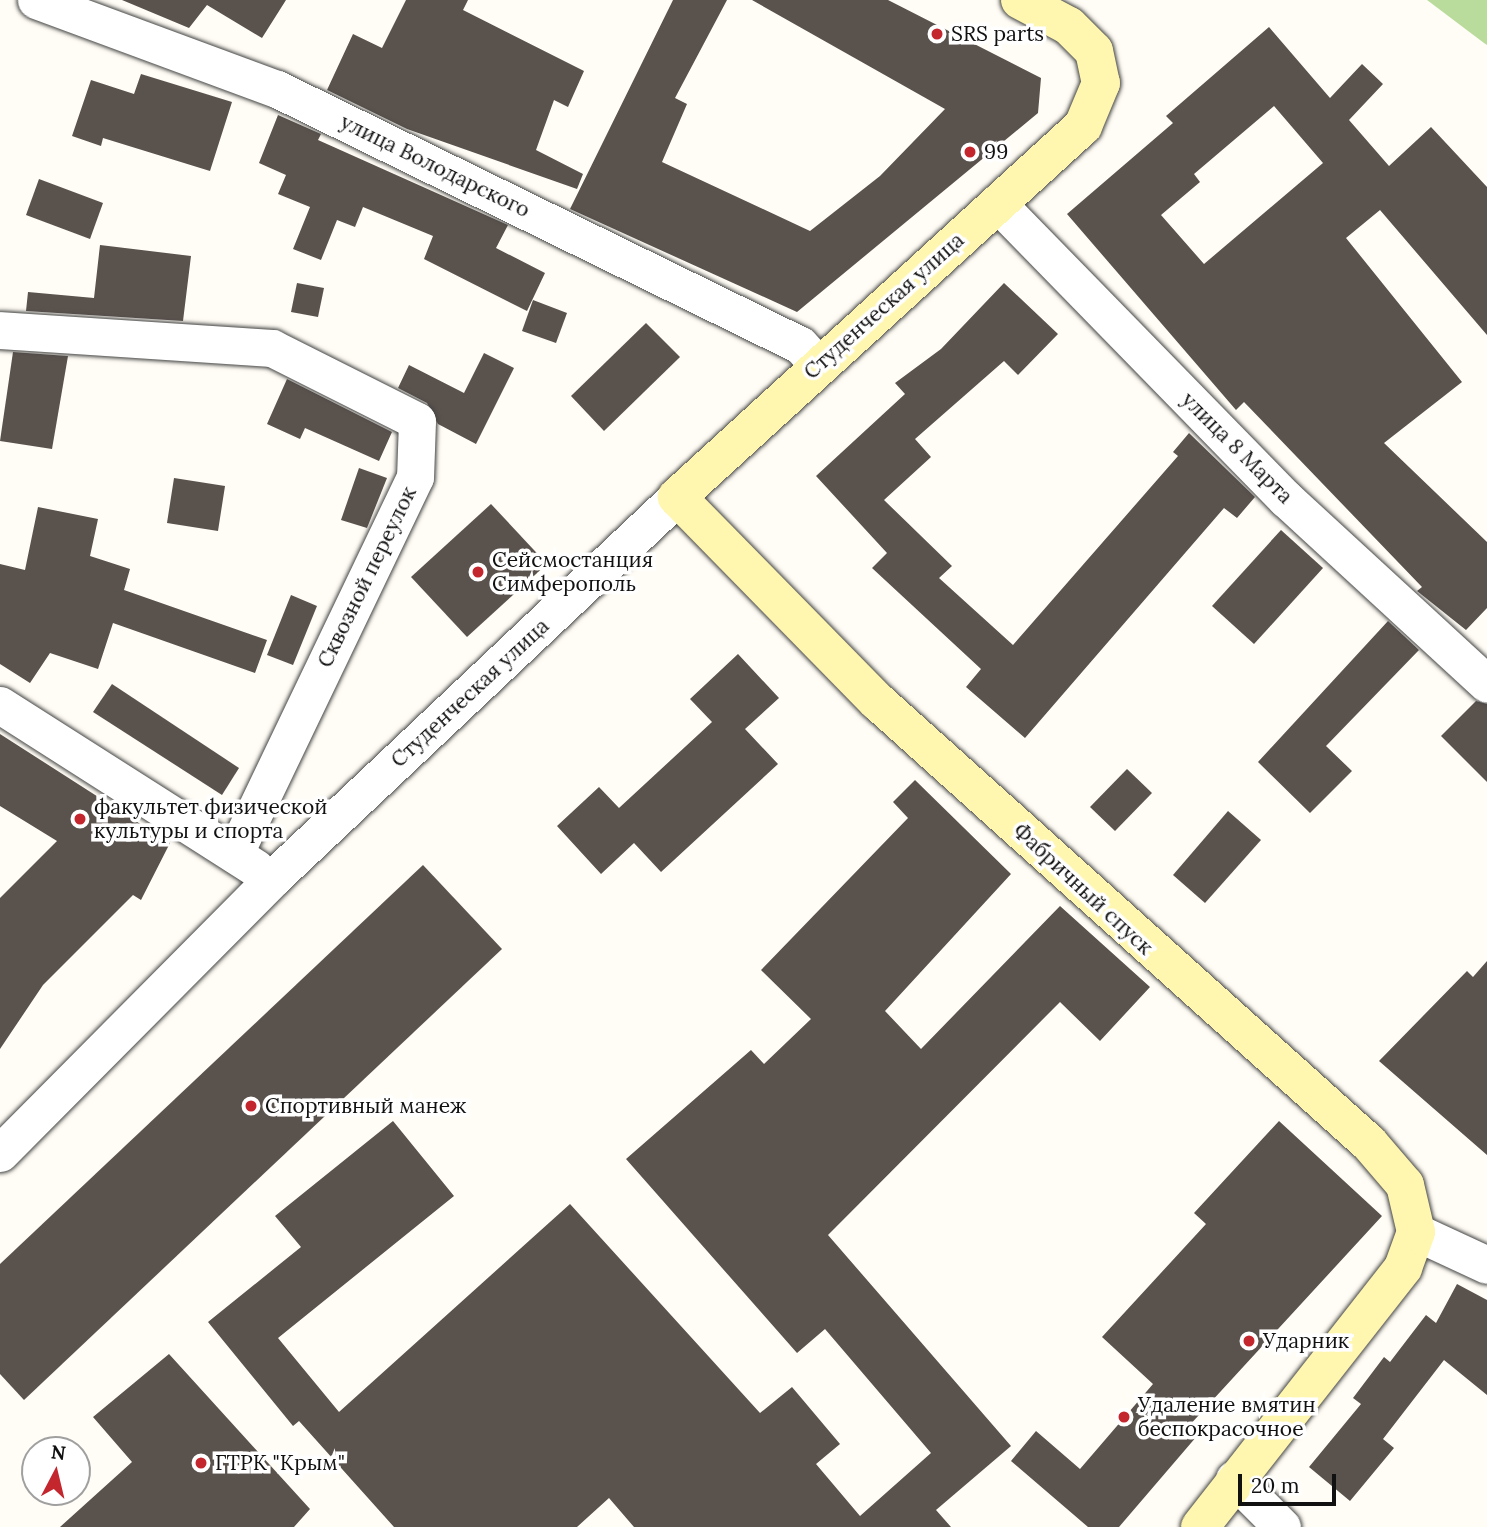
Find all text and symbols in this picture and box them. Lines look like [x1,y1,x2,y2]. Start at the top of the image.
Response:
place label: SRS parts [951,21,1044,47]
marker: SRS parts [929,26,945,42]
street label: улица Володарского [336,109,534,223]
place label: 99 [984,139,1008,165]
marker: 99 [962,144,978,160]
street label: Студенческая улица [799,228,969,384]
street label: улица 8 Марта [1176,387,1298,509]
street label: Сквозной переулок [312,482,422,672]
place label: Сейсмостанция Симферополь [492,547,653,597]
marker: Сейсмостанция Симферополь [470,564,486,580]
street label: Студенческая улица [386,613,554,773]
place label: факультет физической культуры и спорта [94,794,327,844]
marker: факультет физической культуры и спорта [72,811,88,827]
street label: Фабричный спуск [1008,818,1158,960]
place label: Спортивный манеж [265,1093,466,1119]
marker: Спортивный манеж [243,1098,259,1114]
place label: Ударник [1263,1328,1349,1354]
marker: Ударник [1241,1333,1257,1349]
place label: Удаление вмятин беспокрасочное [1138,1392,1315,1442]
marker: Удаление вмятин беспокрасочное [1116,1409,1132,1425]
north arrow [21,1436,91,1506]
text: N [50,1439,67,1465]
place label: ГТРК "Крым" [215,1450,345,1476]
marker: ГТРК "Крым" [193,1455,209,1471]
scale bar [1242,1460,1340,1504]
text: 20 m [1251,1472,1300,1499]

